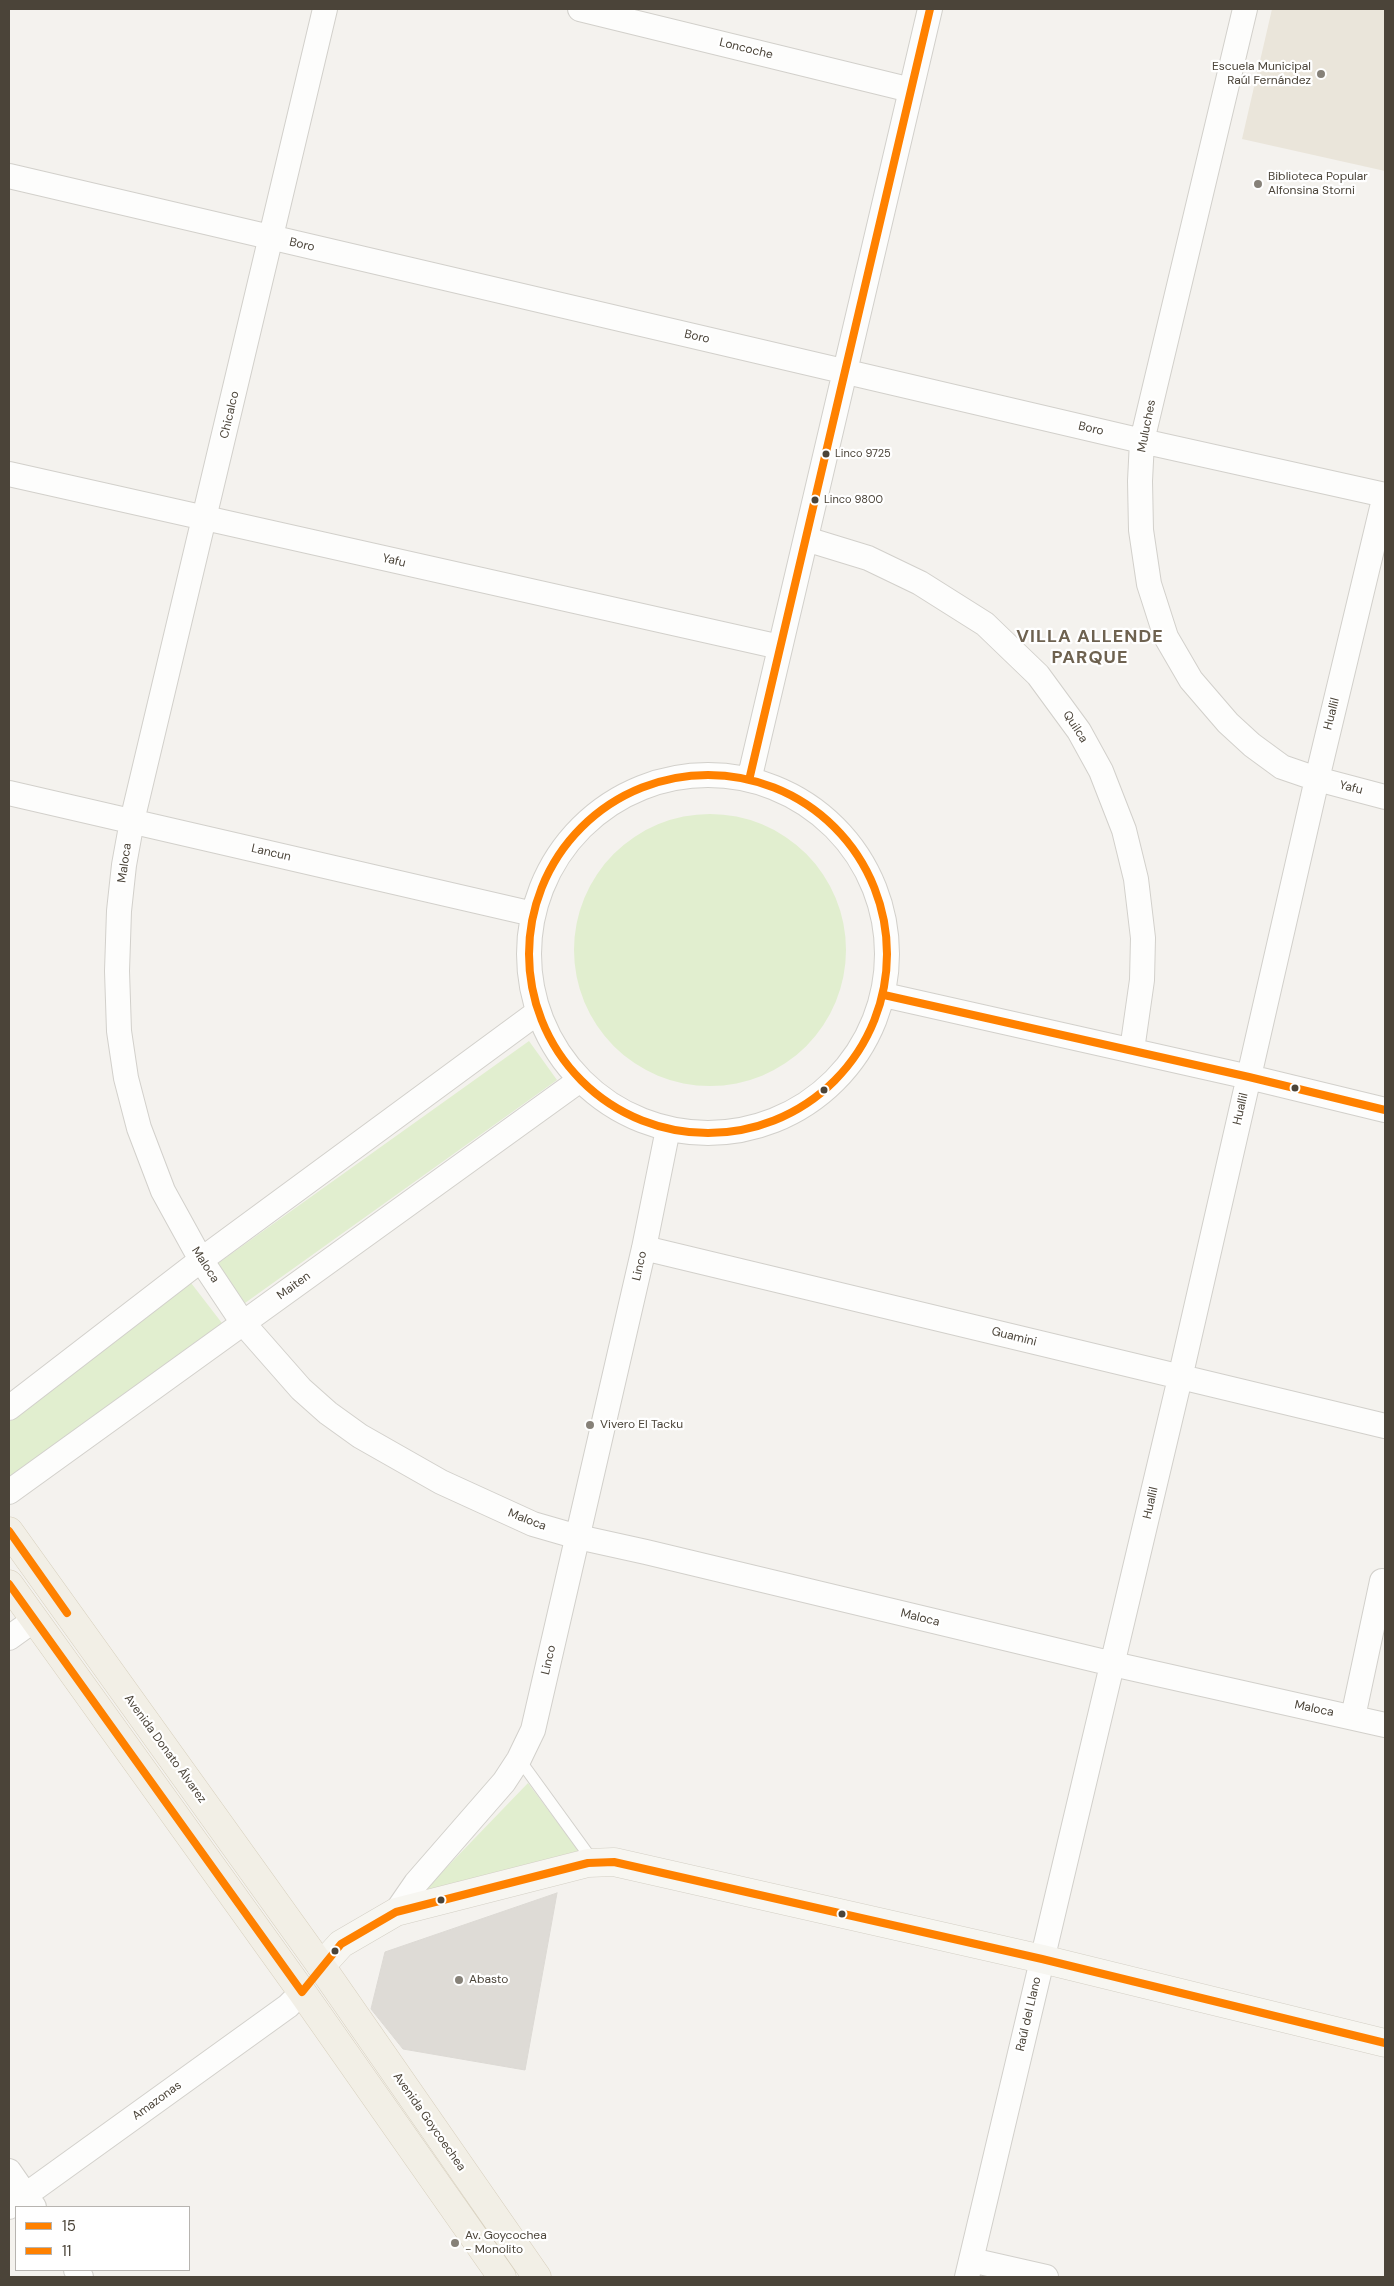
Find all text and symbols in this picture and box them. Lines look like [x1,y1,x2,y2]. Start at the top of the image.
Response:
street label: Loncoche [718,35,774,63]
place label: Escuela Municipal Raúl Fernández [1212,60,1311,88]
marker: Escuela Municipal Raúl Fernández [1315,68,1327,80]
place label: Biblioteca Popular Alfonsina Storni [1268,170,1368,198]
marker: Biblioteca Popular Alfonsina Storni [1252,178,1264,190]
street label: Boro [288,235,316,255]
street label: Boro [683,327,711,347]
street label: Chicalco [218,390,242,440]
street label: Muluches [1135,399,1159,453]
street label: Boro [1077,419,1105,439]
place label: Linco 9725 [835,447,891,461]
marker: Linco 9725 [821,449,831,459]
place label: Linco 9800 [824,493,883,507]
marker: Linco 9800 [810,495,820,505]
street label: Yafu [381,551,407,571]
district label: VILLA ALLENDE PARQUE [1015,626,1165,669]
street label: Huallil [1321,696,1343,732]
street label: Quilca [1059,708,1091,746]
street label: Yafu [1338,778,1364,798]
street label: Lancun [250,841,292,865]
street label: Maloca [115,842,135,884]
unlabelled marker [1290,1083,1300,1093]
unlabelled marker [819,1085,829,1095]
street label: Huallil [1230,1092,1252,1126]
street label: Maloca [188,1244,222,1286]
street label: Linco [630,1250,650,1282]
street label: Maiten [275,1269,313,1303]
street label: Guamini [990,1324,1038,1350]
place label: Vivero El Tacku [600,1418,683,1432]
marker: Vivero El Tacku [584,1419,596,1431]
street label: Huallil [1140,1486,1162,1520]
street label: Maloca [506,1506,548,1534]
street label: Maloca [899,1606,941,1630]
street label: Linco [539,1644,559,1676]
street label: Avenida Donato Álvarez [121,1692,209,1806]
street label: Maloca [1293,1698,1335,1720]
unlabelled marker [436,1895,446,1905]
unlabelled marker [837,1909,847,1919]
unlabelled marker [330,1946,340,1956]
place label: Abasto [469,1973,508,1987]
marker: Abasto [453,1974,465,1986]
street label: Raúl del Llano [1013,1975,1045,2053]
street label: Avenida Goycoechea [390,2070,468,2174]
street label: Amazonas [130,2078,184,2124]
legend [15,2206,190,2271]
text: 15 [62,2216,76,2236]
place label: Av. Goycochea - Monolito [465,2229,547,2257]
marker: Av. Goycochea - Monolito [449,2237,461,2249]
text: 11 [62,2241,71,2261]

